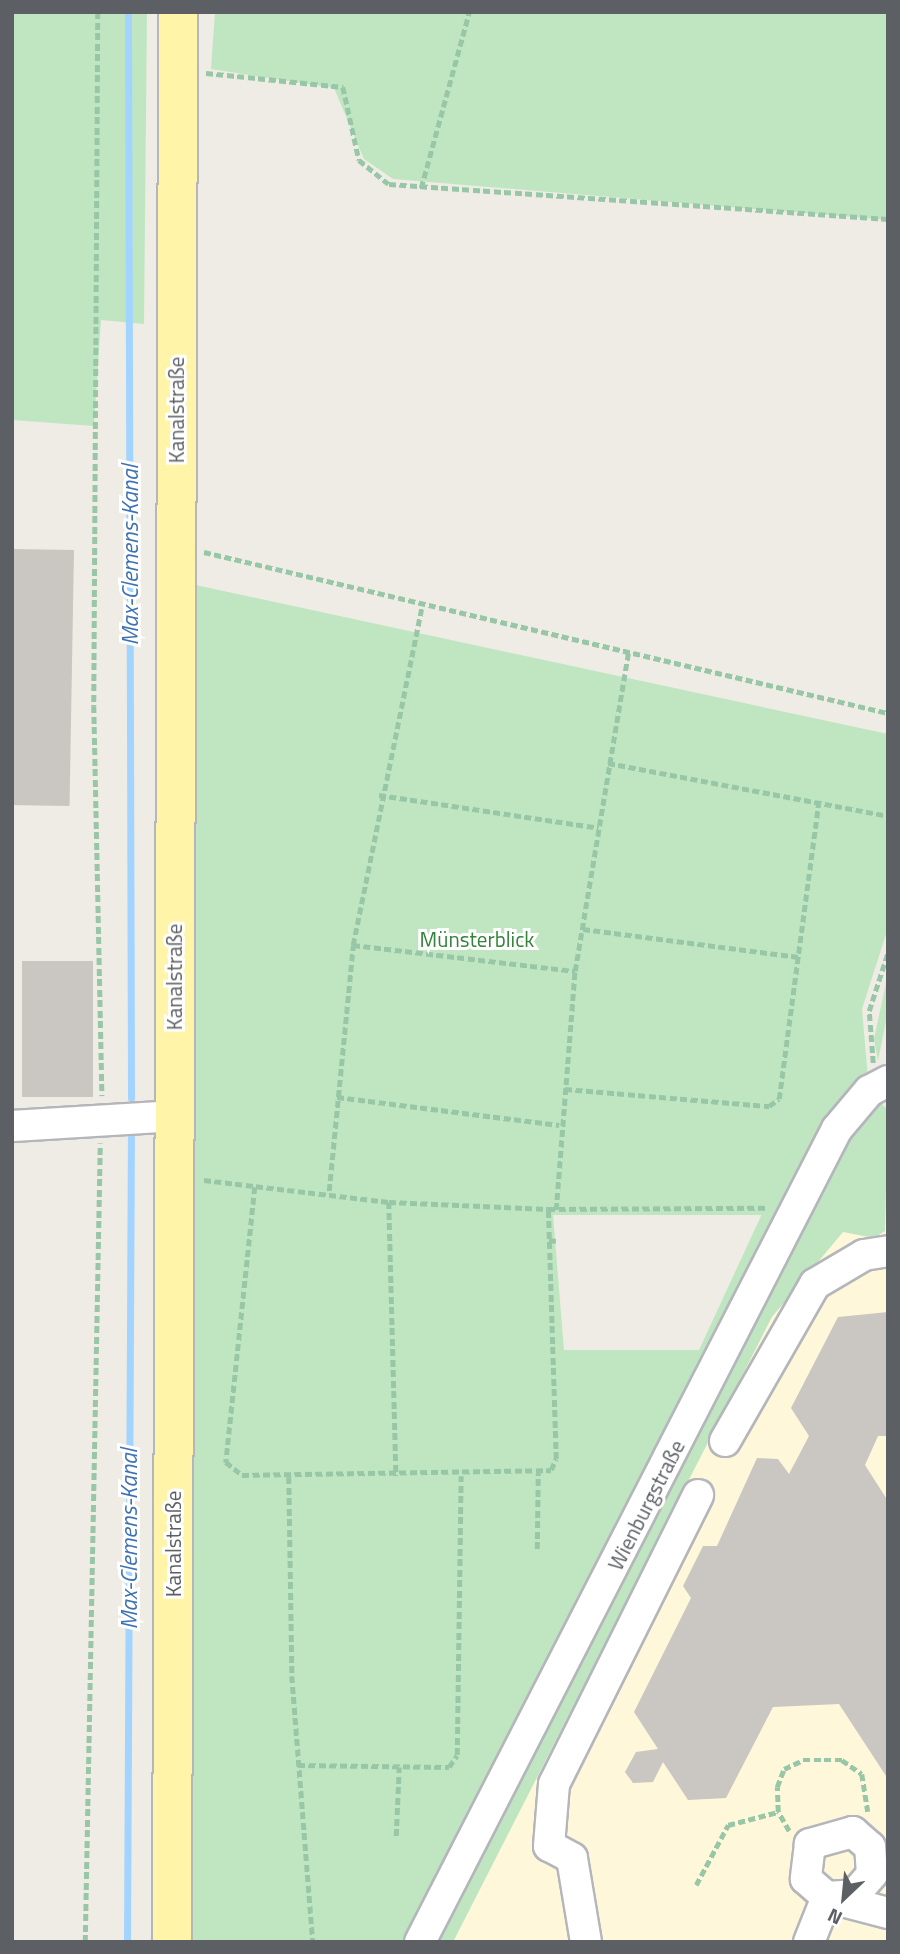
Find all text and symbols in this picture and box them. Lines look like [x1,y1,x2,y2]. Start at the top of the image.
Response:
street label: Kanalstraße [163,357,189,463]
water label: Max-Clemens-Kanal [116,464,144,646]
street label: Kanalstraße [161,924,187,1030]
park label: Münsterblick [420,926,534,952]
street label: Wienburgstraße [602,1436,690,1574]
water label: Max-Clemens-Kanal [115,1448,143,1630]
street label: Kanalstraße [160,1491,186,1597]
north arrow [809,1863,879,1933]
text: N [822,1901,847,1933]

